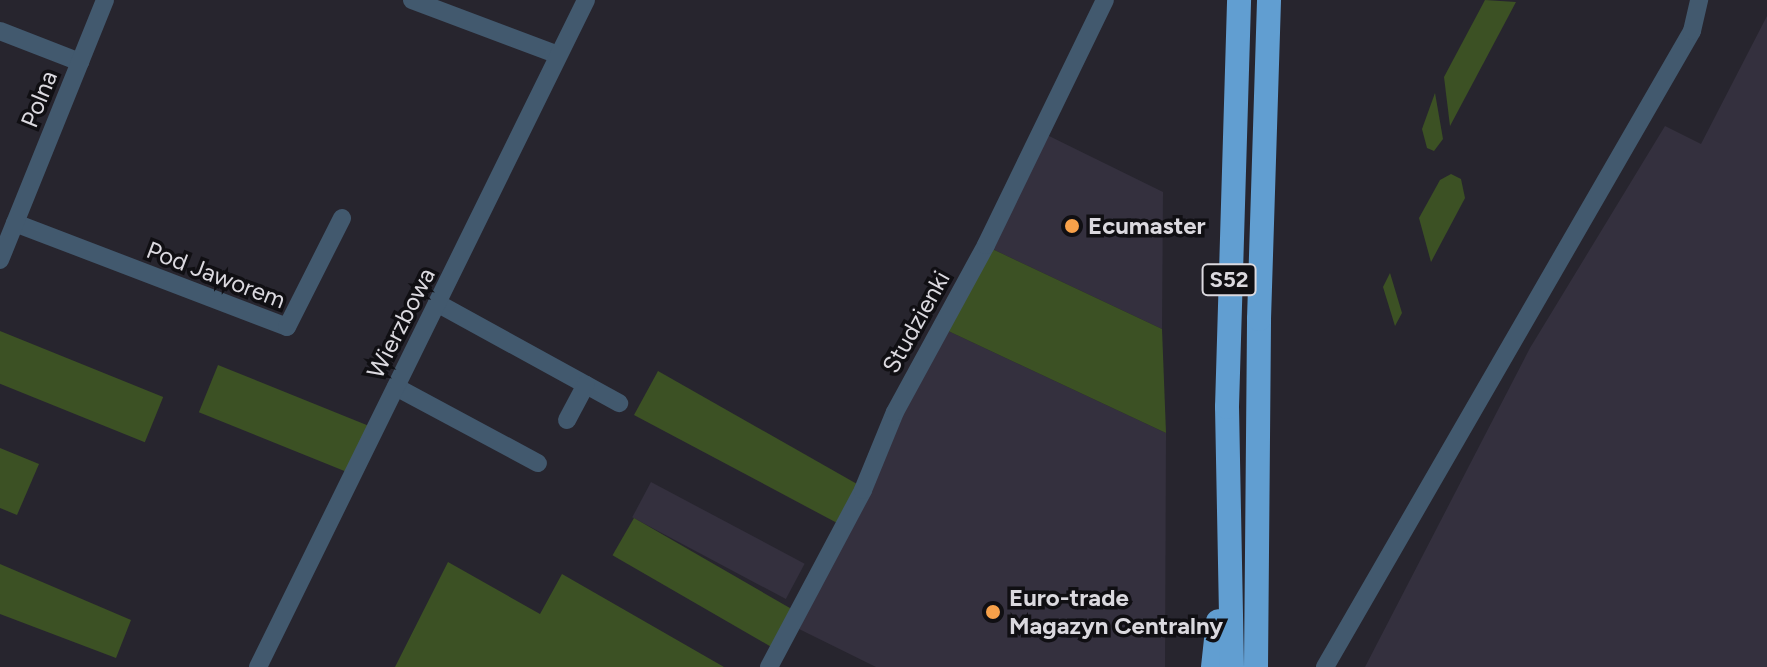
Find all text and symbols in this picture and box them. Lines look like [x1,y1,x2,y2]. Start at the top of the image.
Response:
street label: Polna [15,66,63,132]
place label: Ecumaster [1088,212,1206,240]
marker: Ecumaster [1063,217,1081,235]
street label: Pod Jaworem [143,235,289,315]
road number: S52 [1201,262,1257,298]
street label: Wierzbowa [361,263,441,383]
street label: Studzienki [876,266,956,378]
place label: Euro-trade Magazyn Centralny [1009,584,1223,640]
marker: Euro-trade Magazyn Centralny [984,603,1002,621]

